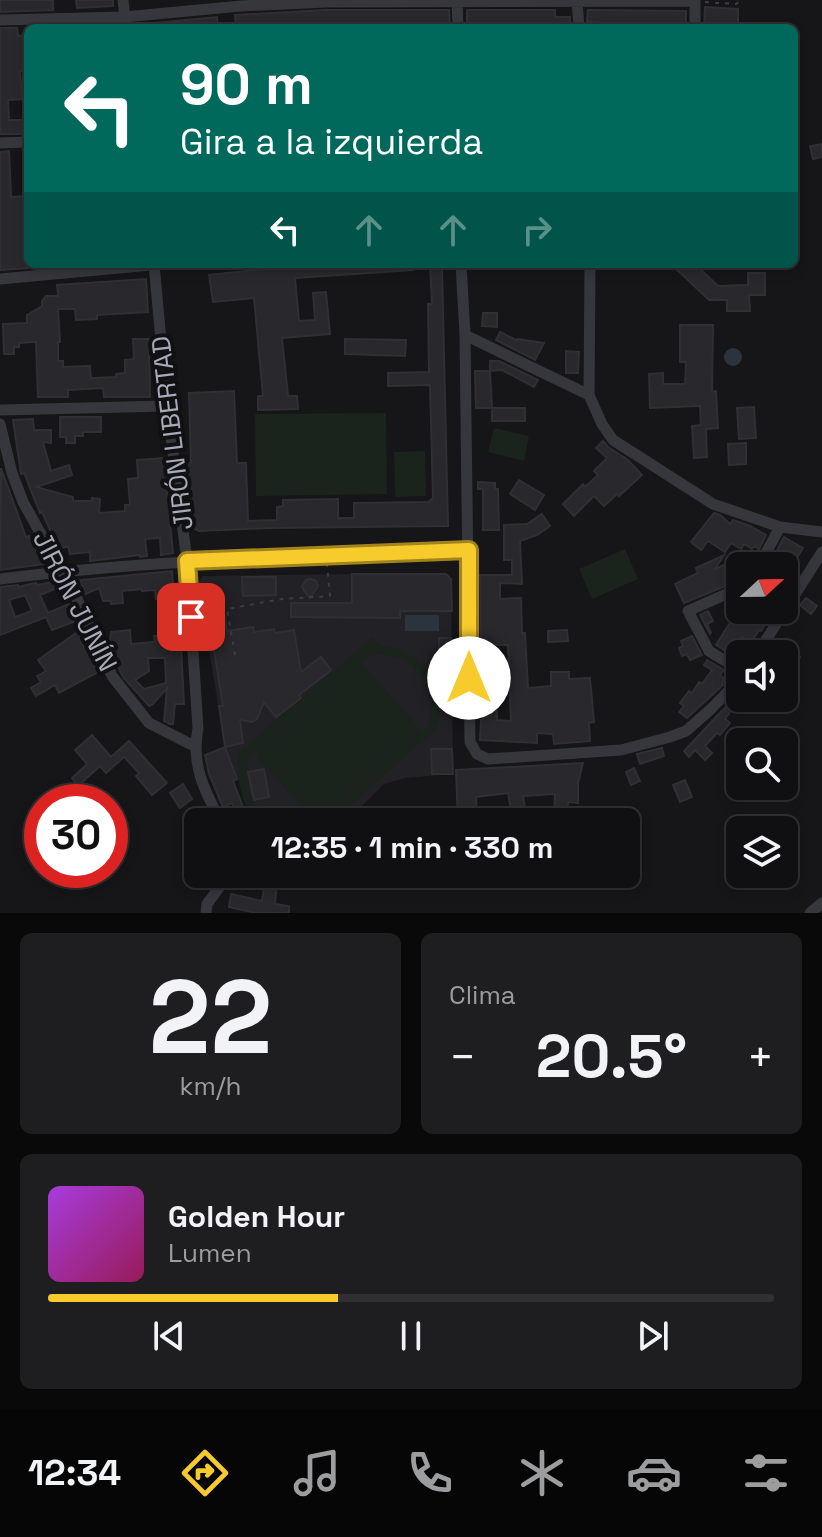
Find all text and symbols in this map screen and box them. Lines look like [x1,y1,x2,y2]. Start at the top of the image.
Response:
text: 90 m [180,49,313,120]
icon: left [48,56,152,160]
text: Gira a la izquierda [180,119,483,165]
icon: left [263,208,307,252]
icon: ahead [347,208,391,252]
icon: ahead [431,208,475,252]
icon: right [515,208,559,252]
street label: JIRÓN LIBERTAD [143,334,201,532]
street label: JIRÓN JUNÍN [25,525,125,677]
north arrow [726,552,798,624]
map controls [726,552,798,888]
pin [157,583,225,651]
icon: arrive [169,595,213,639]
position arrow [427,636,511,720]
button: sound [726,640,798,712]
button: search [726,728,798,800]
speed limit sign: 30 [24,784,128,888]
button: layers [726,816,798,888]
text: 12:35 · 1 min · 330 m [271,828,553,867]
text: 22 [149,951,272,1083]
text: Clima [449,978,516,1012]
text: 20.5° [536,1018,687,1095]
text: − [449,1029,476,1085]
text: + [747,1029,774,1085]
text: km/h [180,1069,241,1103]
text: Golden Hour [168,1197,345,1236]
text: Lumen [168,1236,252,1270]
icon: previous [147,1314,191,1358]
icon: pause [389,1314,433,1358]
icon: next [631,1314,675,1358]
icon: directions [177,1445,233,1501]
icon: music [289,1445,345,1501]
icon: phone [402,1445,458,1501]
icon: climate [514,1445,570,1501]
icon: car [626,1445,682,1501]
icon: filters [738,1445,794,1501]
text: 12:34 [28,1450,121,1496]

